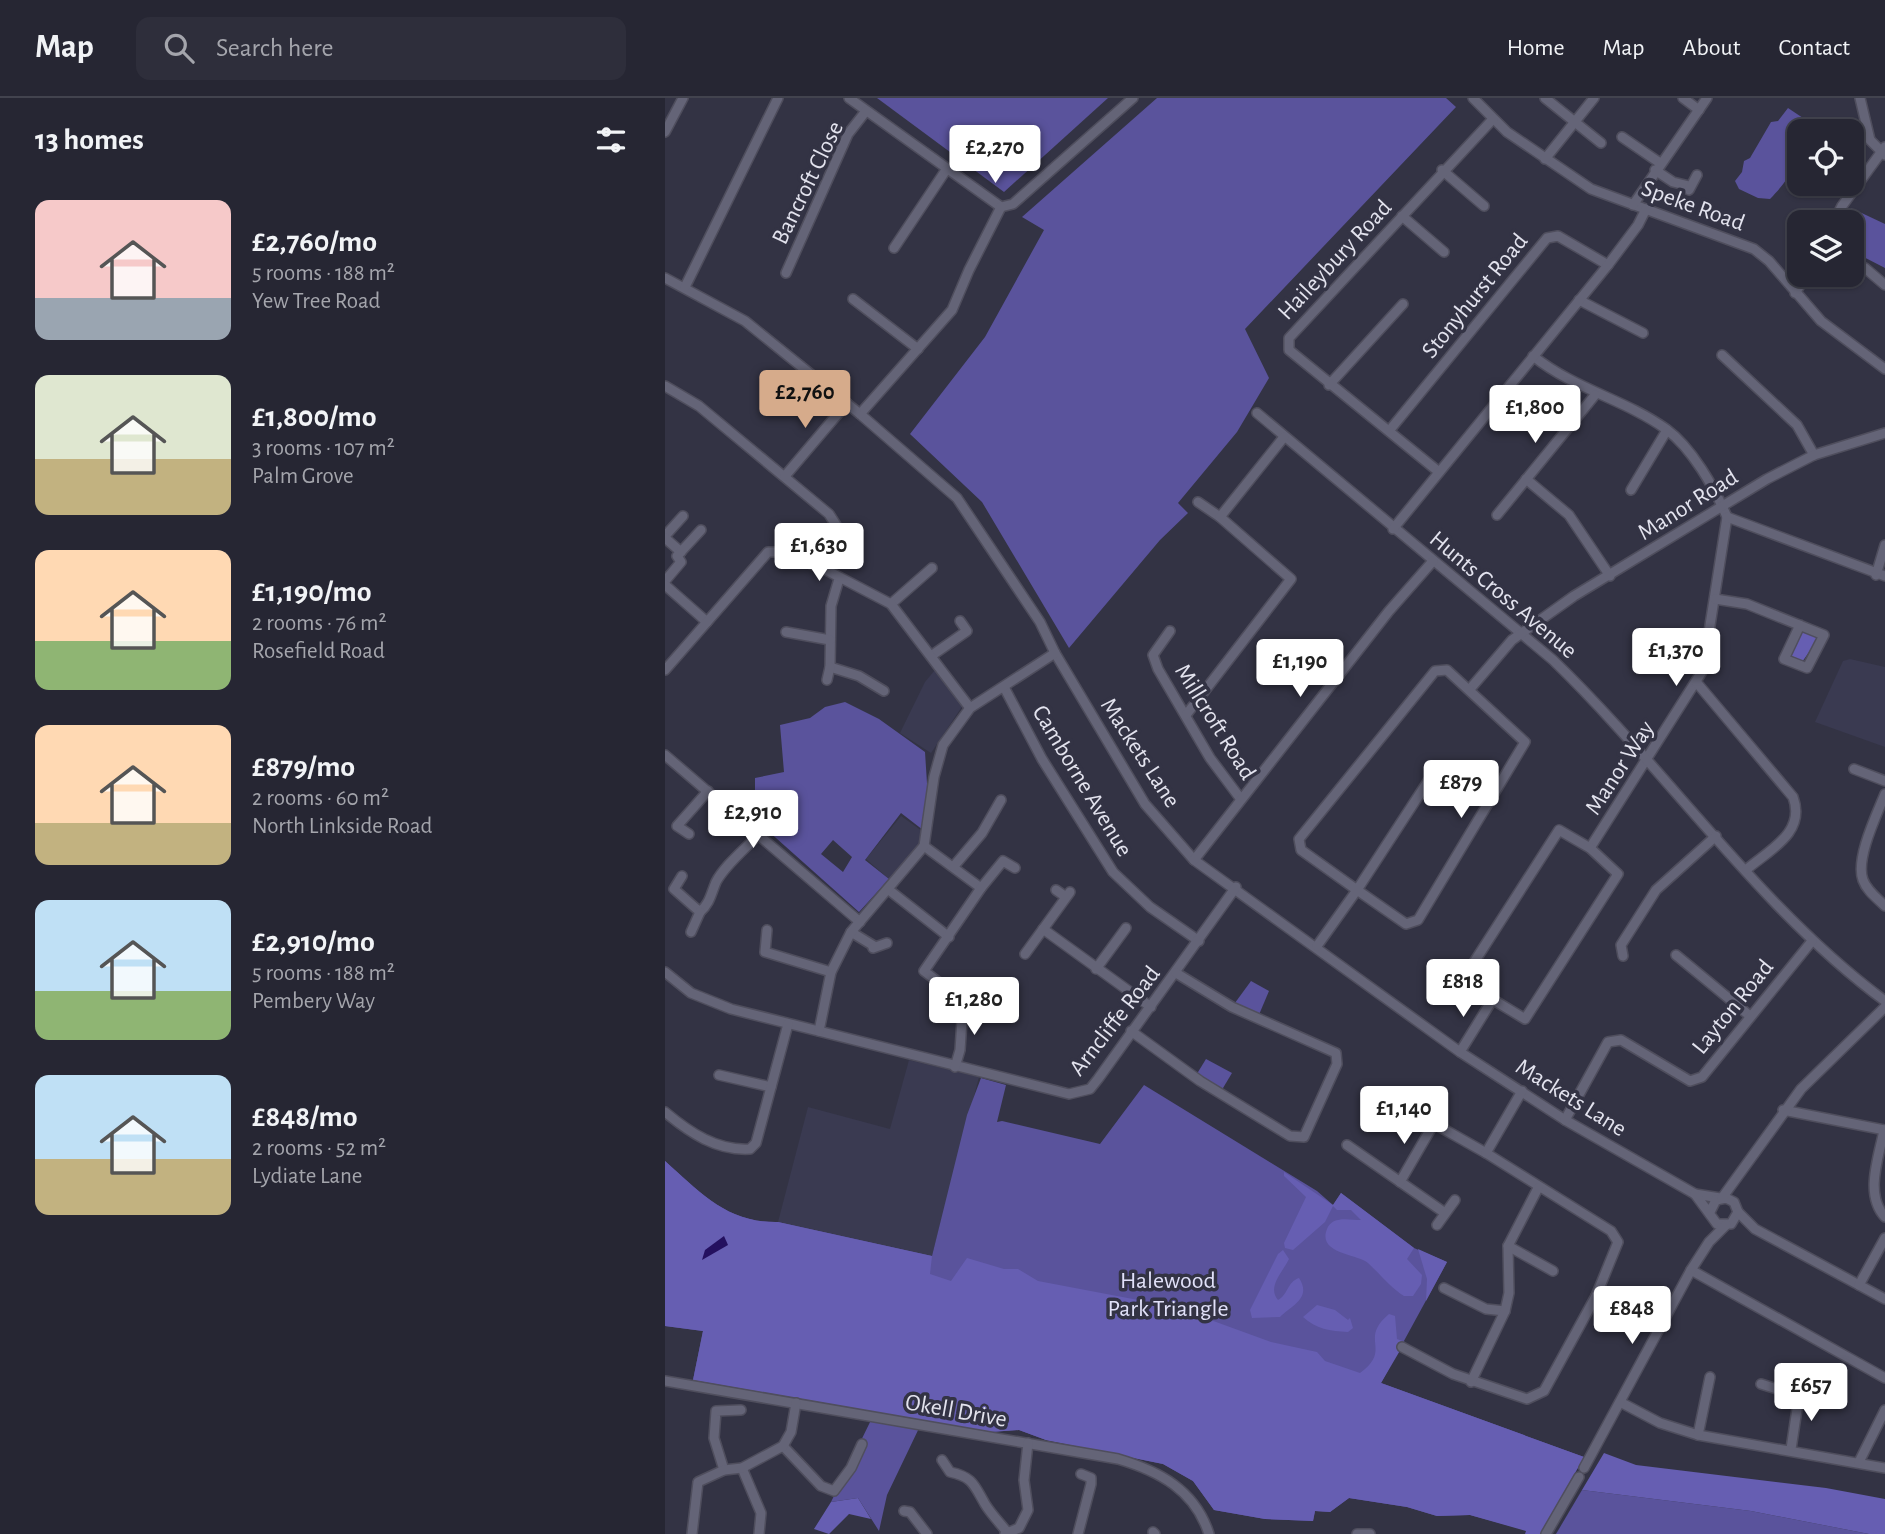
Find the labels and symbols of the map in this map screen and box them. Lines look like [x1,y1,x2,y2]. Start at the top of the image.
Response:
street label: Bancroft Close [768,118,848,248]
pin: £2,270 [938,126,1052,185]
street label: Speke Road [1638,176,1748,236]
street label: Haileybury Road [1274,195,1396,325]
street label: Stonyhurst Road [1418,229,1532,363]
pin: £2,760 [748,370,862,430]
pin: £1,800 [1478,386,1592,445]
street label: Manor Road [1634,465,1742,545]
pin: £1,630 [762,524,876,583]
street label: Hunts Cross Avenue [1425,527,1581,663]
pin: £1,370 [1619,628,1733,688]
pin: £1,190 [1243,640,1357,699]
street label: Millcroft Road [1170,660,1260,784]
street label: Mackets Lane [1096,694,1184,812]
street label: Camborne Avenue [1028,701,1136,861]
street label: Manor Way [1581,717,1659,819]
pin: £879 [1420,760,1502,820]
pin: £2,910 [696,790,810,850]
street label: Layton Road [1688,955,1778,1059]
pin: £818 [1422,960,1504,1019]
street label: Arncliffe Road [1065,962,1165,1080]
pin: £1,280 [917,978,1031,1037]
street label: Mackets Lane [1511,1055,1631,1141]
pin: £1,140 [1347,1086,1461,1146]
park label: Halewood Park Triangle [1107,1269,1229,1321]
pin: £848 [1591,1286,1673,1346]
pin: £657 [1770,1364,1852,1423]
street label: Okell Drive [903,1390,1009,1432]

